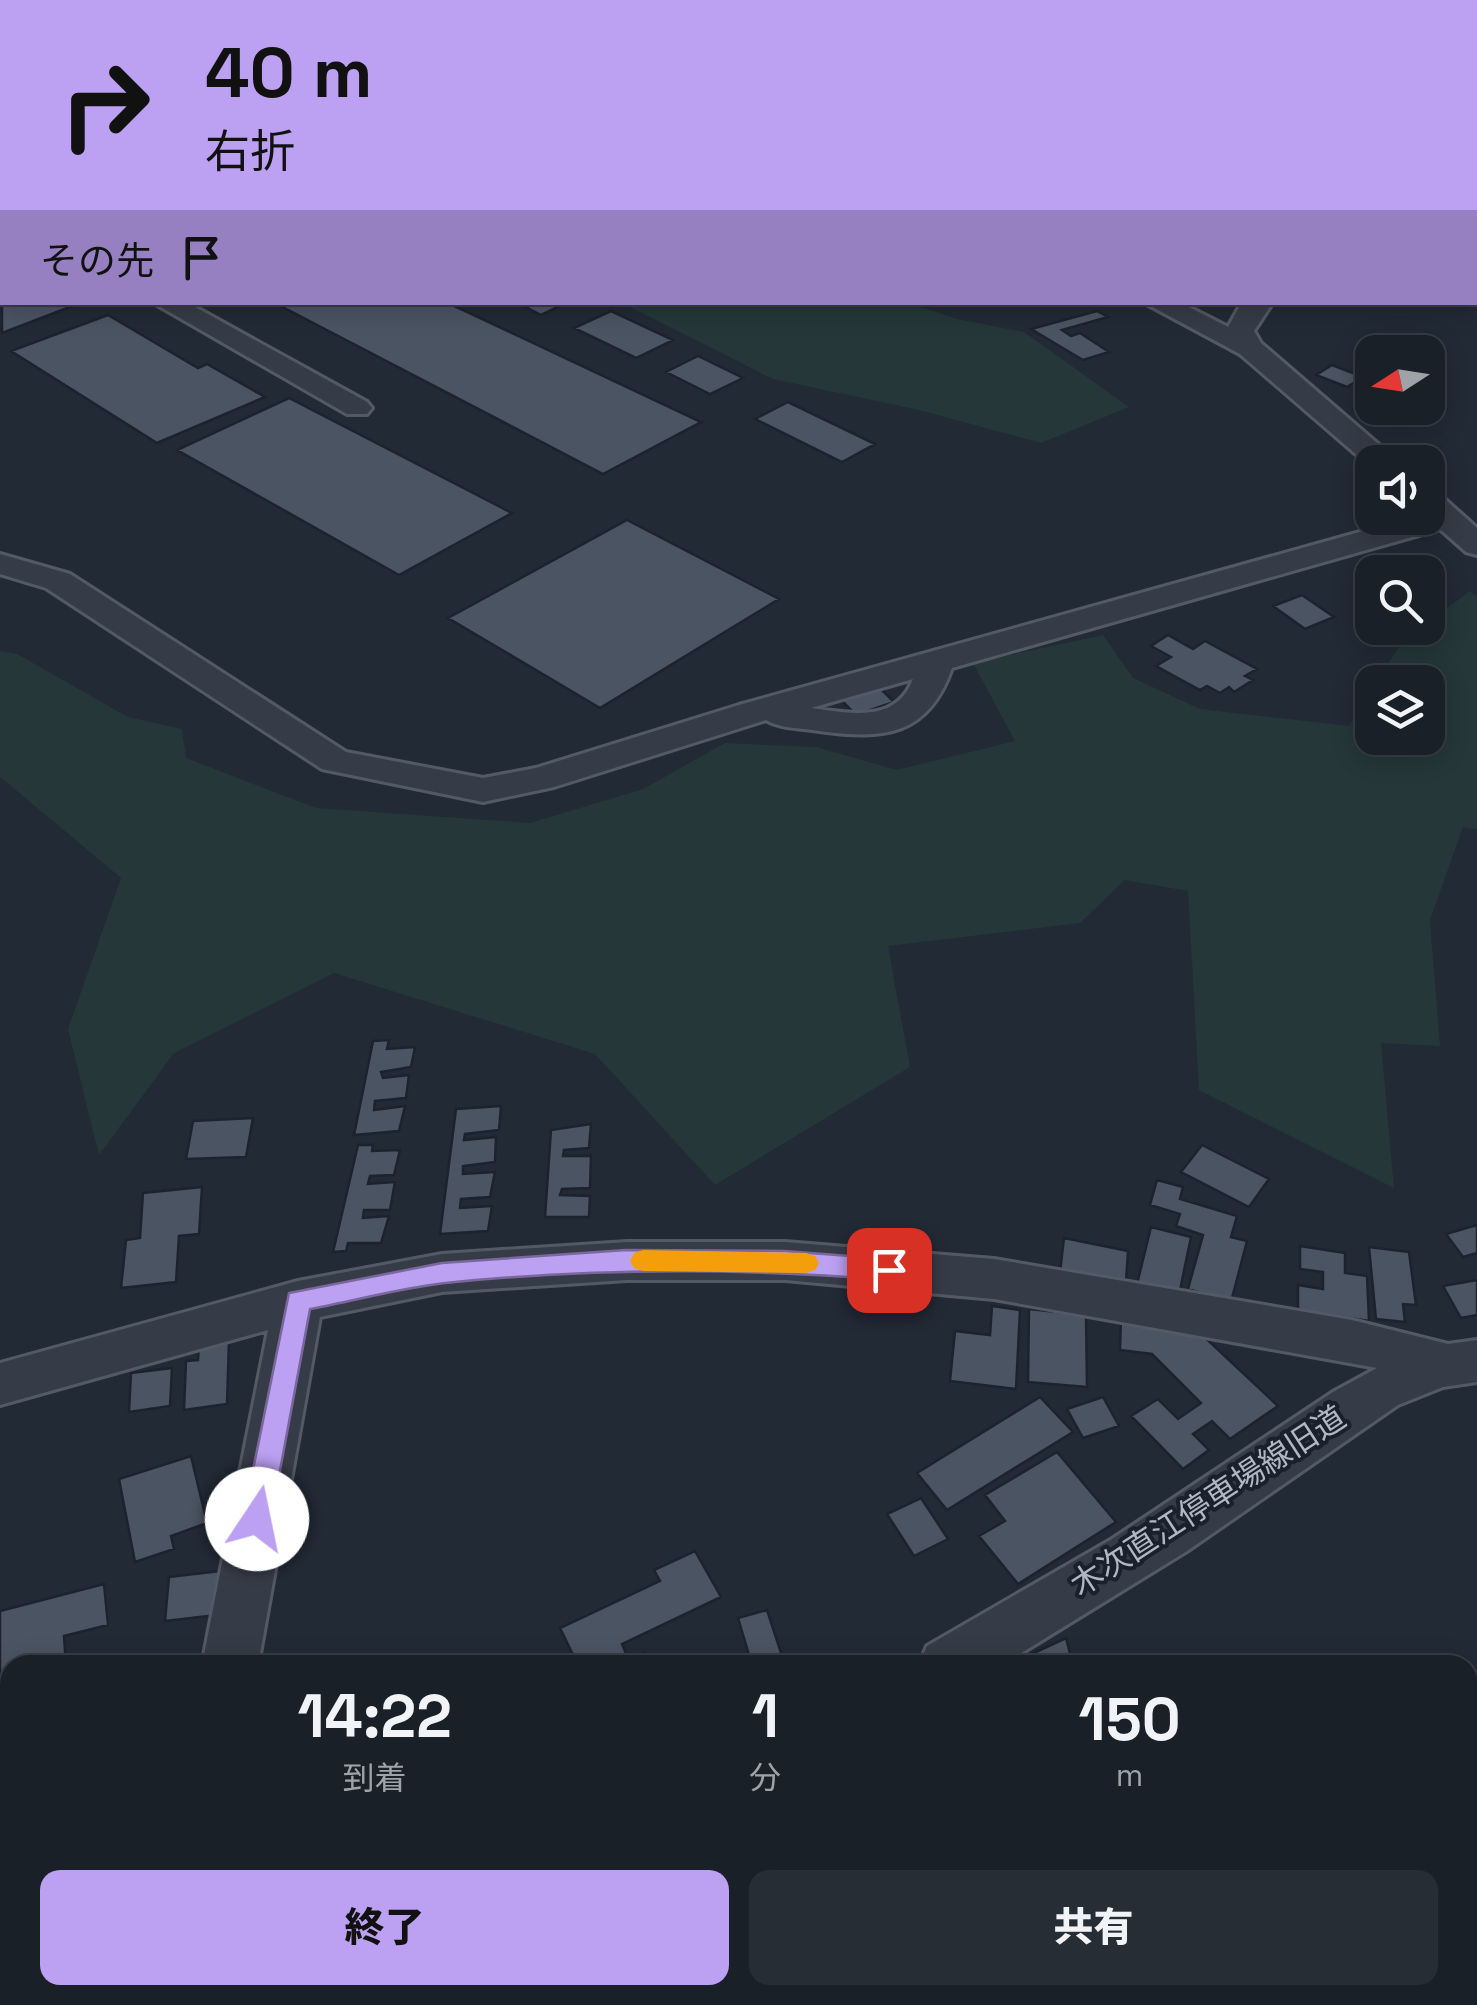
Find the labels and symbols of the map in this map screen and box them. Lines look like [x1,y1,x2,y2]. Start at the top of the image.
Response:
north arrow [1355,335,1445,425]
pin [847,1228,932,1313]
street label: 木次直江停車場線旧道 [1063,1397,1353,1605]
position arrow [205,1467,309,1571]

